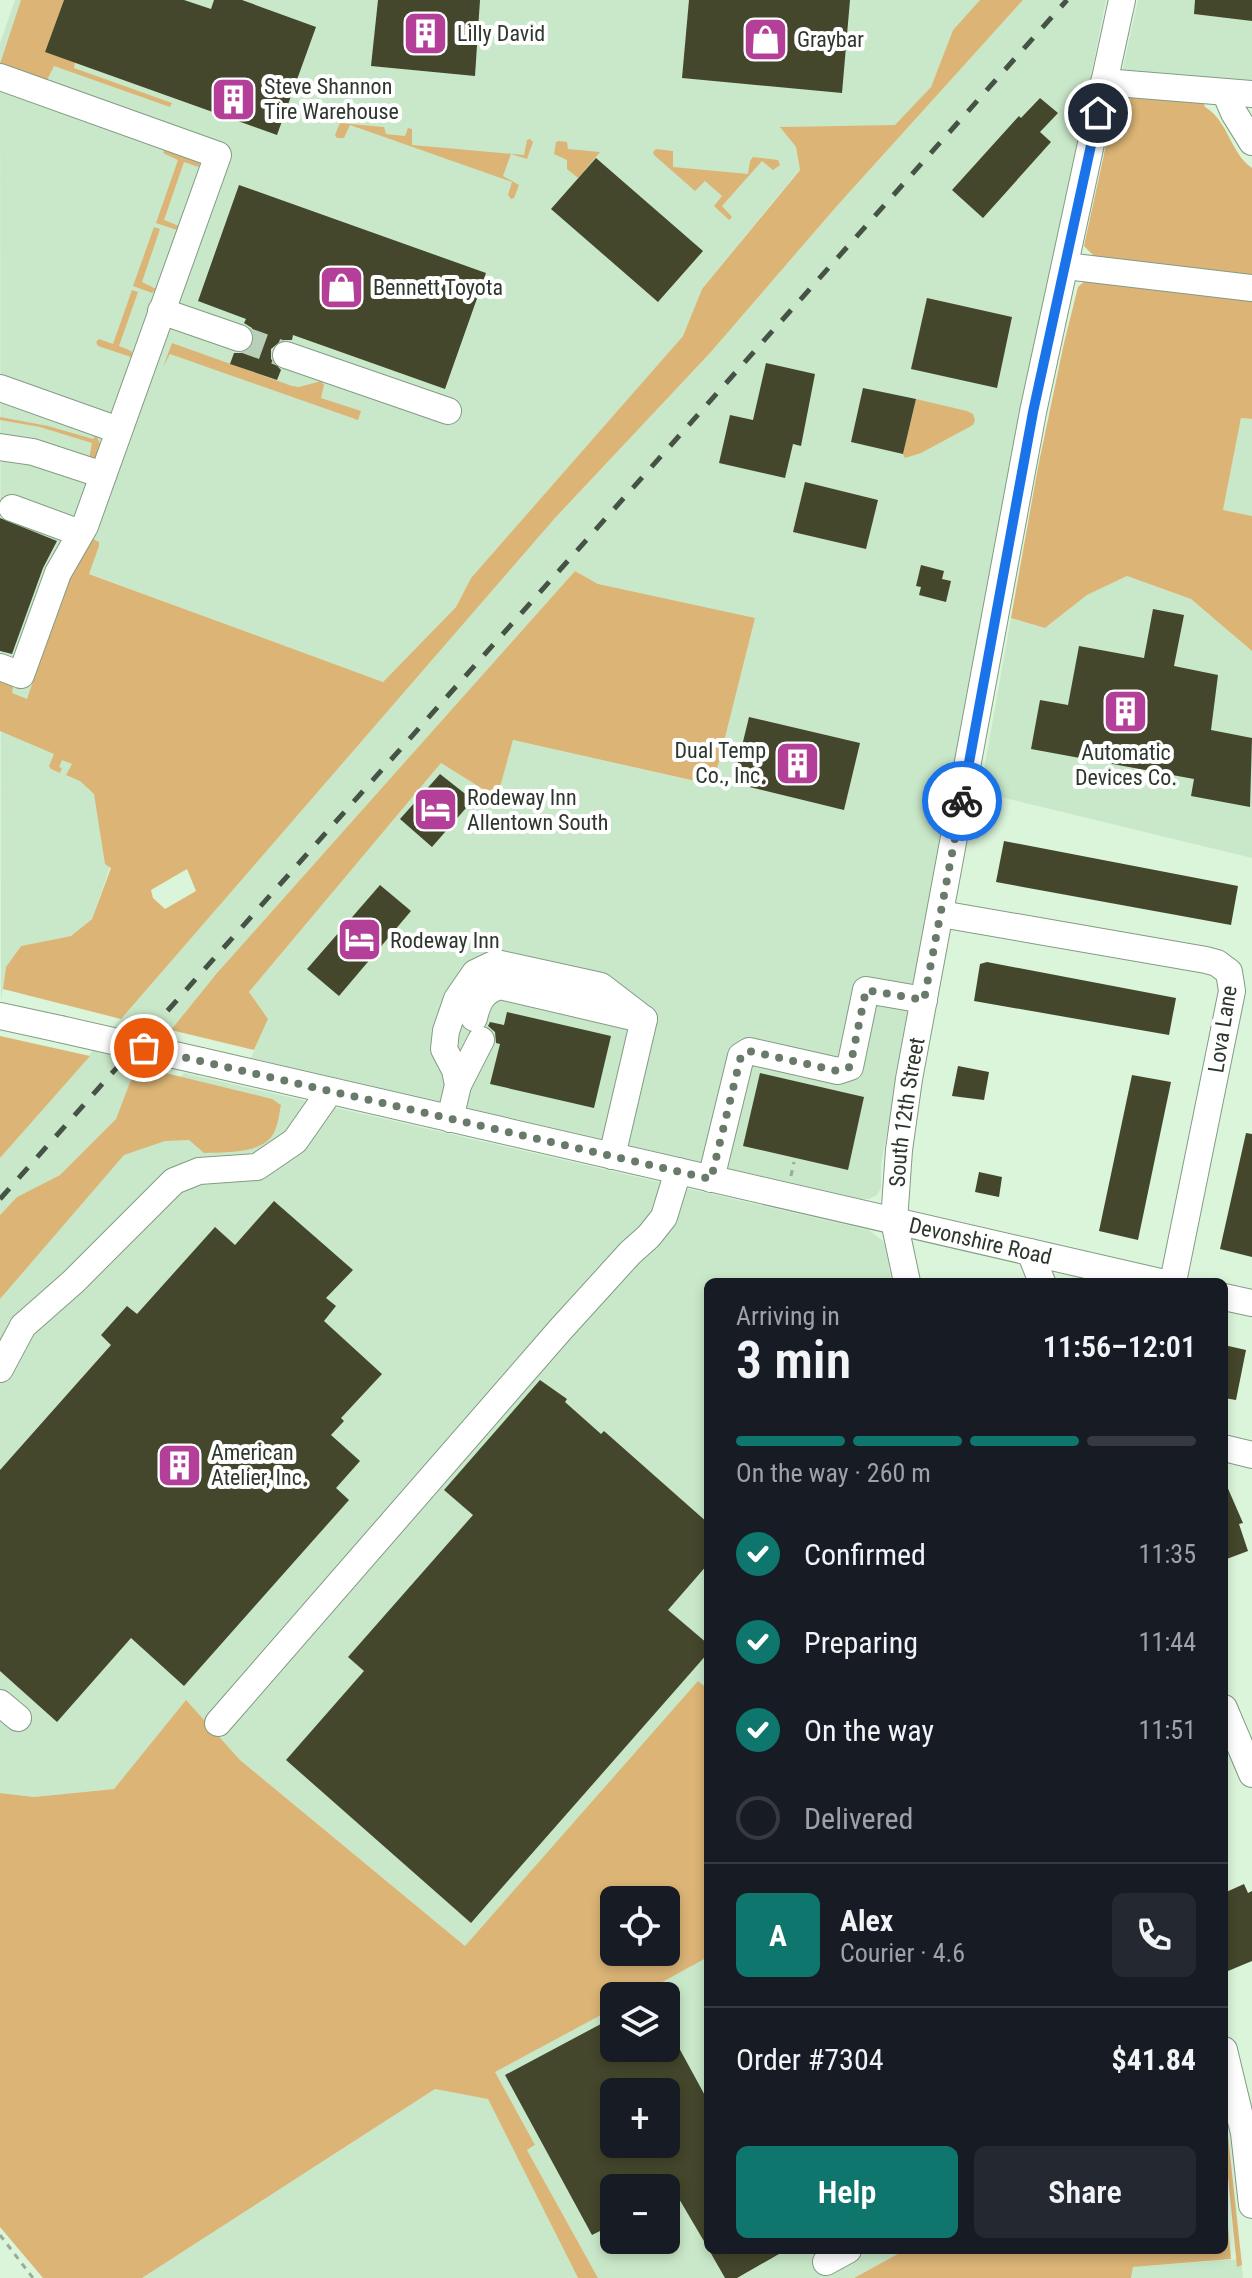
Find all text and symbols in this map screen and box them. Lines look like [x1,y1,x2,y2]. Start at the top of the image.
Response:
building icon: Lilly David [402,9,450,57]
shop icon: Graybar [742,15,790,63]
place label: Lilly David [457,21,545,46]
place label: Graybar [797,27,864,52]
place label: Steve Shannon Tire Warehouse [264,74,399,124]
building icon: Steve Shannon Tire Warehouse [209,75,257,123]
pin [1064,79,1132,147]
icon: home [1076,91,1120,135]
shop icon: Bennett Toyota [318,263,366,311]
place label: Bennett Toyota [373,275,503,300]
building icon: Automatic Devices Co. [1102,687,1150,735]
place label: Dual Temp Co., Inc. [674,738,766,788]
building icon: Dual Temp Co., Inc. [773,739,821,787]
place label: Automatic Devices Co. [1075,740,1177,790]
courier [922,761,1002,841]
icon: bike [940,779,984,823]
place label: Rodeway Inn Allentown South [467,785,608,835]
hotel icon: Rodeway Inn Allentown South [412,786,460,834]
hotel icon: Rodeway Inn [335,916,383,964]
place label: Rodeway Inn [390,928,500,953]
street label: Lova Lane [1203,984,1242,1075]
pin [110,1014,178,1082]
icon: bag [122,1026,166,1070]
street label: South 12th Street [884,1035,929,1188]
street label: Devonshire Road [907,1213,1054,1270]
text: Arriving in [736,1301,840,1331]
text: 11:56–12:01 [1043,1329,1196,1364]
text: 3 min [736,1330,851,1391]
place label: American Atelier, Inc. [211,1440,308,1490]
building icon: American Atelier, Inc. [156,1441,204,1489]
text: On the way · 260 m [736,1458,931,1488]
icon: check [736,1532,780,1576]
text: Confirmed [804,1537,926,1572]
text: 11:35 [1139,1539,1196,1569]
icon: check [736,1620,780,1664]
text: Preparing [804,1625,918,1660]
text: 11:44 [1139,1627,1196,1657]
icon: check [736,1708,780,1752]
text: On the way [804,1713,934,1748]
text: 11:51 [1139,1715,1196,1745]
text: Delivered [804,1801,913,1836]
map controls [600,1886,680,2254]
button: locate [600,1886,680,1966]
button: phone [1112,1893,1196,1977]
text: Alex [840,1903,893,1938]
text: A [769,1918,787,1953]
text: Courier · 4.6 [840,1938,965,1968]
button: layers [600,1982,680,2062]
text: Order #7304 [736,2042,884,2077]
text: $41.84 [1111,2042,1196,2077]
button: + [600,2078,680,2158]
button: Help [736,2146,958,2238]
button: Share [974,2146,1196,2238]
button: − [600,2174,680,2254]

